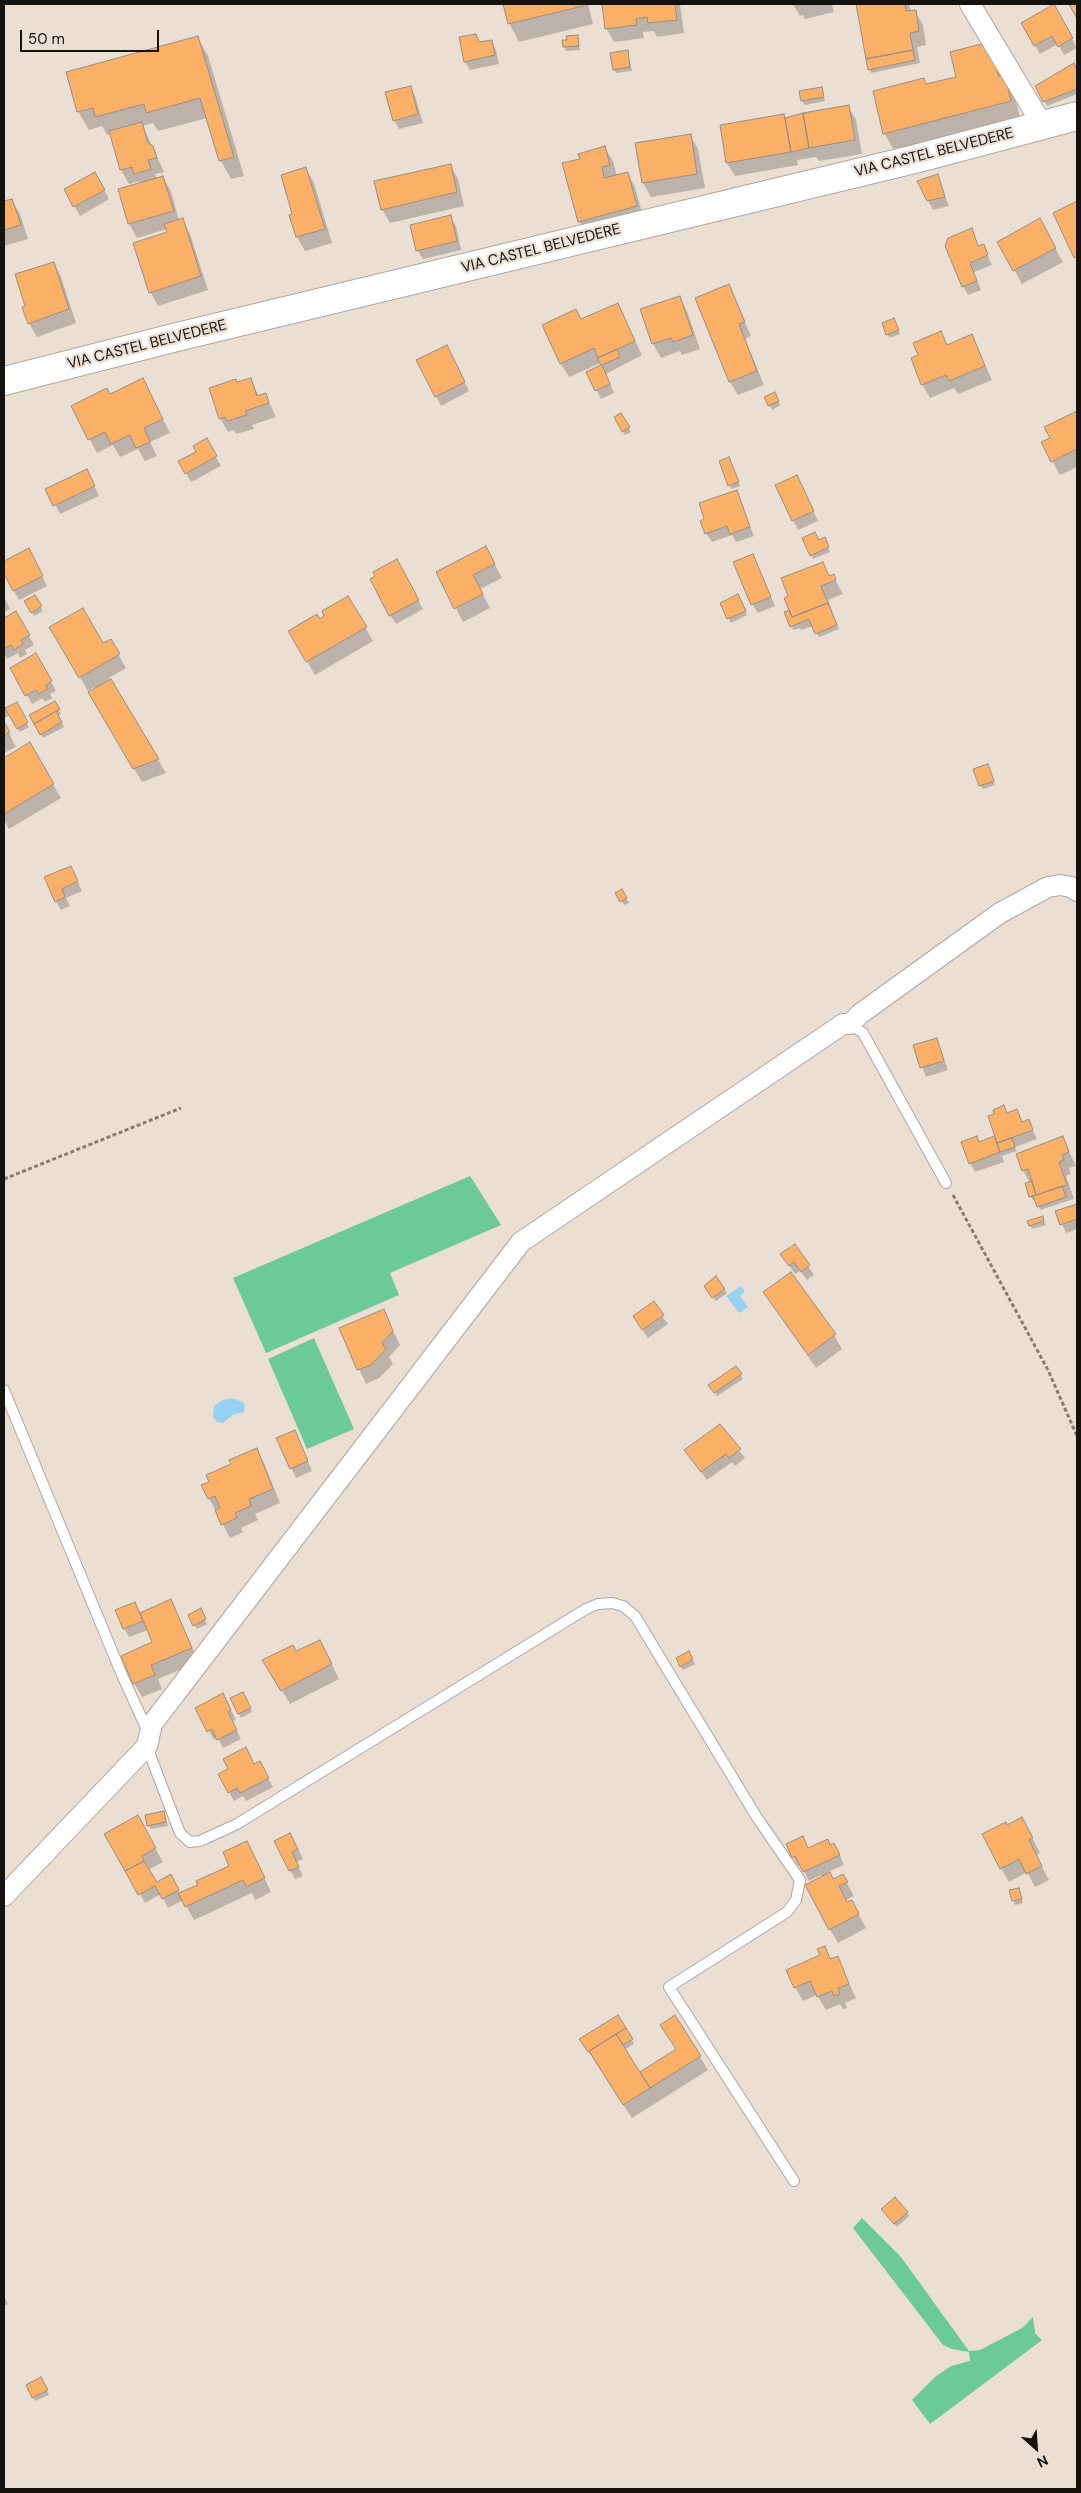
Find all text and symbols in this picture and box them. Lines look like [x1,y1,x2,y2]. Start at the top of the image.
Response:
scale bar [22,20,161,52]
text: 50 m [28,29,65,49]
street label: VIA CASTEL BELVEDERE [853,124,1015,182]
street label: VIA CASTEL BELVEDERE [460,220,622,278]
street label: VIA CASTEL BELVEDERE [66,316,228,374]
north arrow [1011,2423,1061,2473]
text: N [1034,2451,1051,2472]

